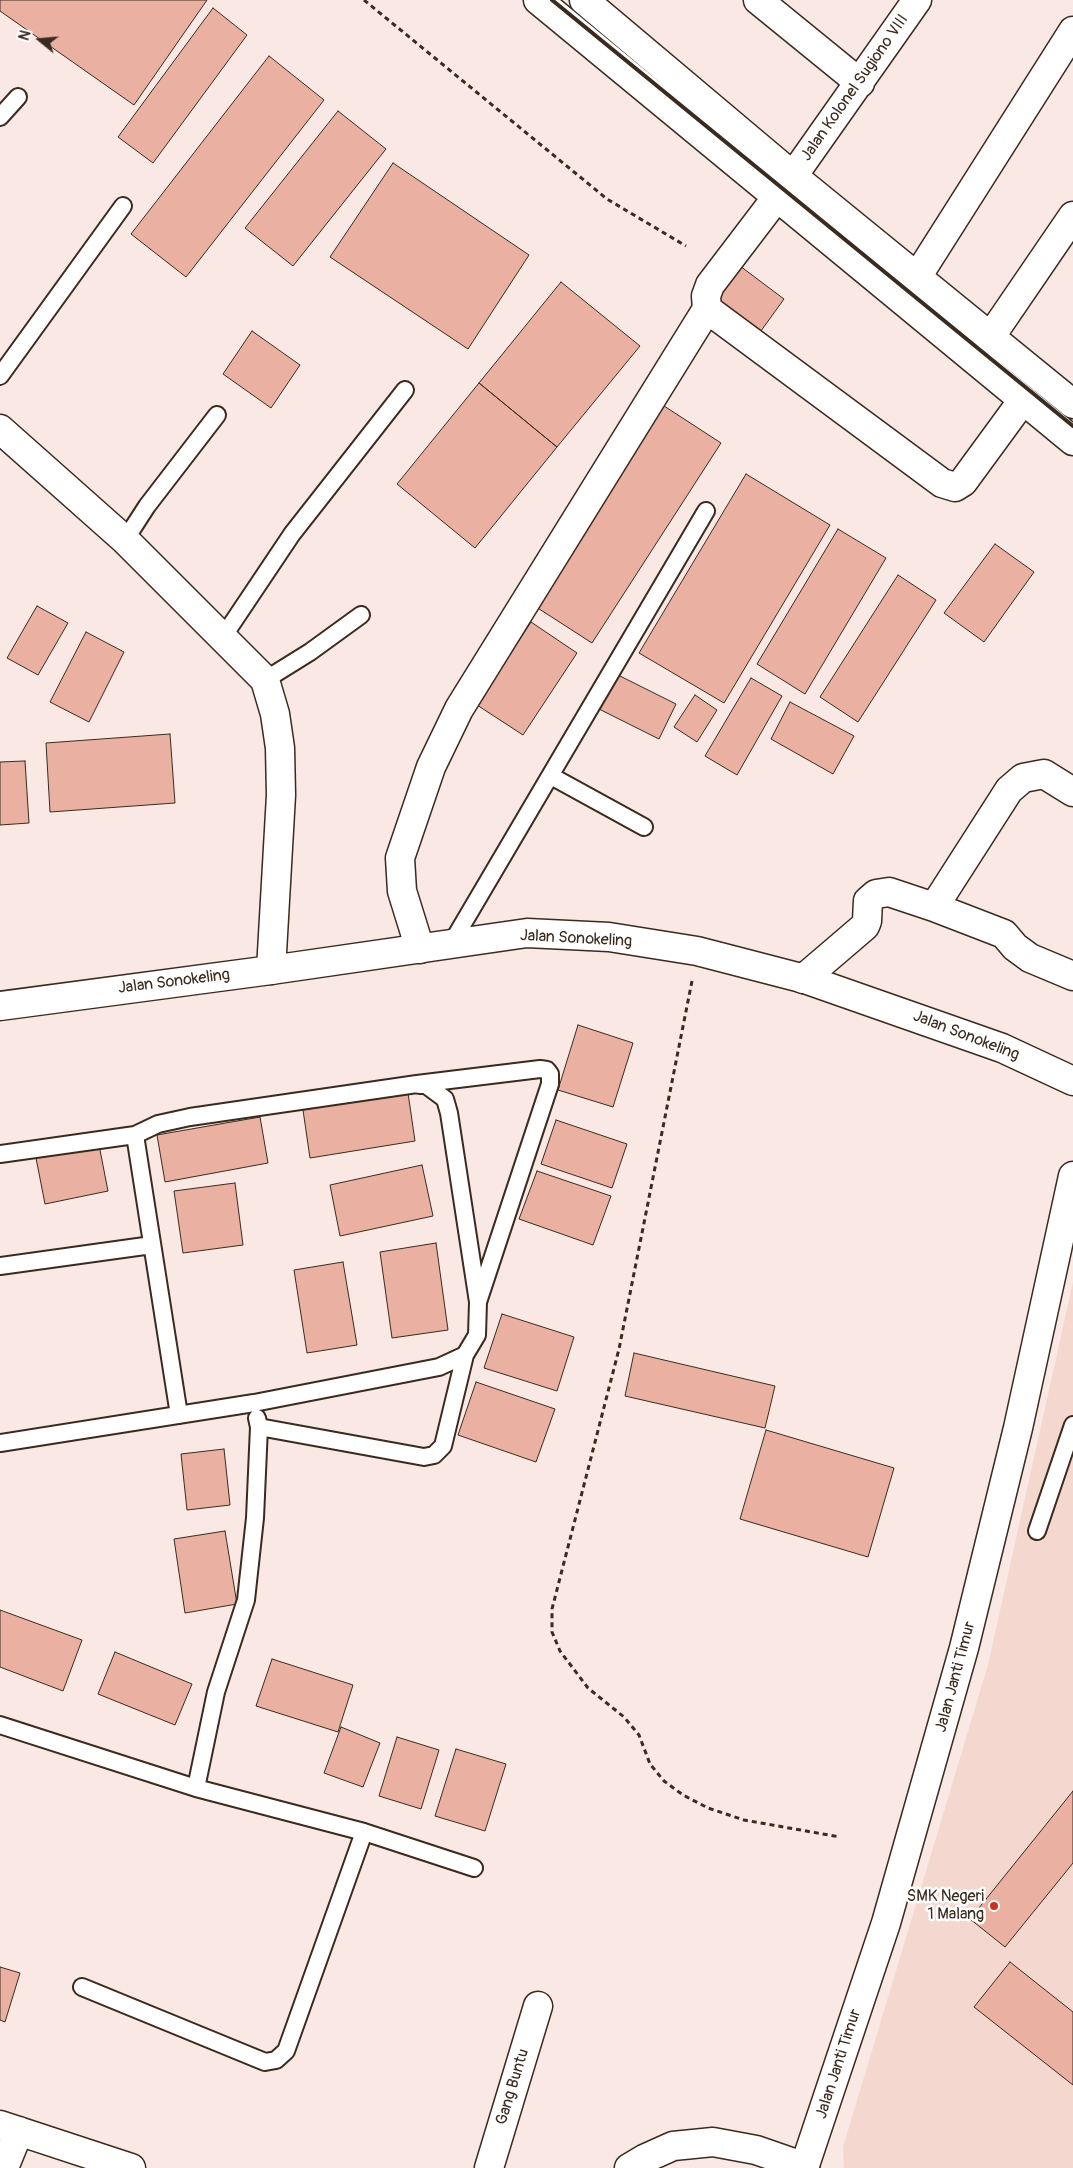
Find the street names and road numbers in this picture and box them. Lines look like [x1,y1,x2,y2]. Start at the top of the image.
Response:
street label: Jalan Kolonel Sugiono VIII [797,11,913,165]
street label: Jalan Sonokeling [519,926,633,952]
street label: Jalan Sonokeling [117,966,231,998]
street label: Jalan Sonokeling [910,1007,1022,1065]
street label: Jalan Janti Timur [932,1619,980,1735]
street label: Jalan Janti Timur [812,2007,866,2121]
street label: Gang Buntu [492,2047,534,2127]

